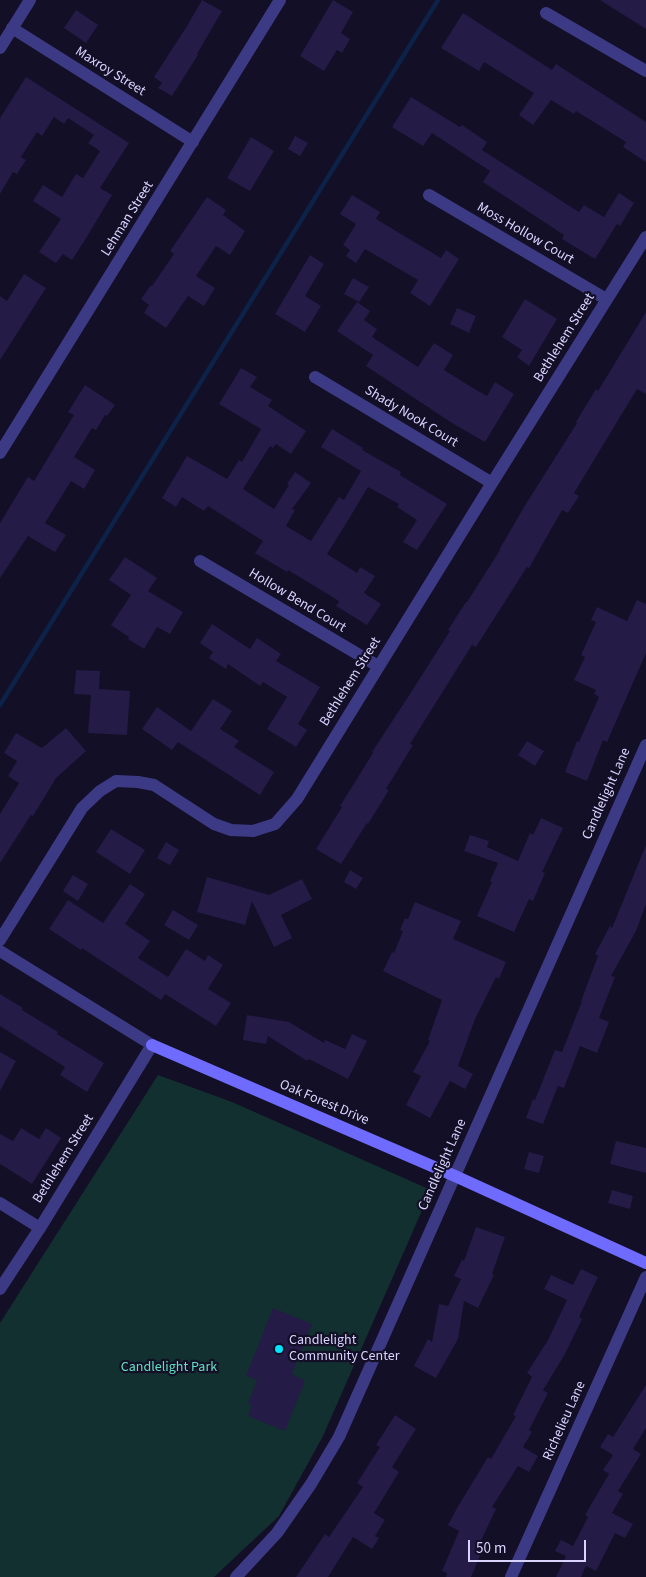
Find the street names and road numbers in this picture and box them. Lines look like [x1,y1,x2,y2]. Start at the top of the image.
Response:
street label: Maxroy Street [72,44,148,100]
street label: Lehman Street [98,178,158,260]
street label: Moss Hollow Court [473,199,577,269]
street label: Bethlehem Street [531,290,599,386]
street label: Shady Nook Court [361,383,461,451]
street label: Hollow Bend Court [245,565,349,637]
street label: Bethlehem Street [317,634,385,730]
street label: Candlelight Lane [579,746,635,842]
street label: Oak Forest Drive [277,1077,371,1129]
street label: Bethlehem Street [30,1111,98,1207]
street label: Candlelight Lane [415,1117,471,1213]
street label: Richelieu Lane [540,1379,590,1463]

